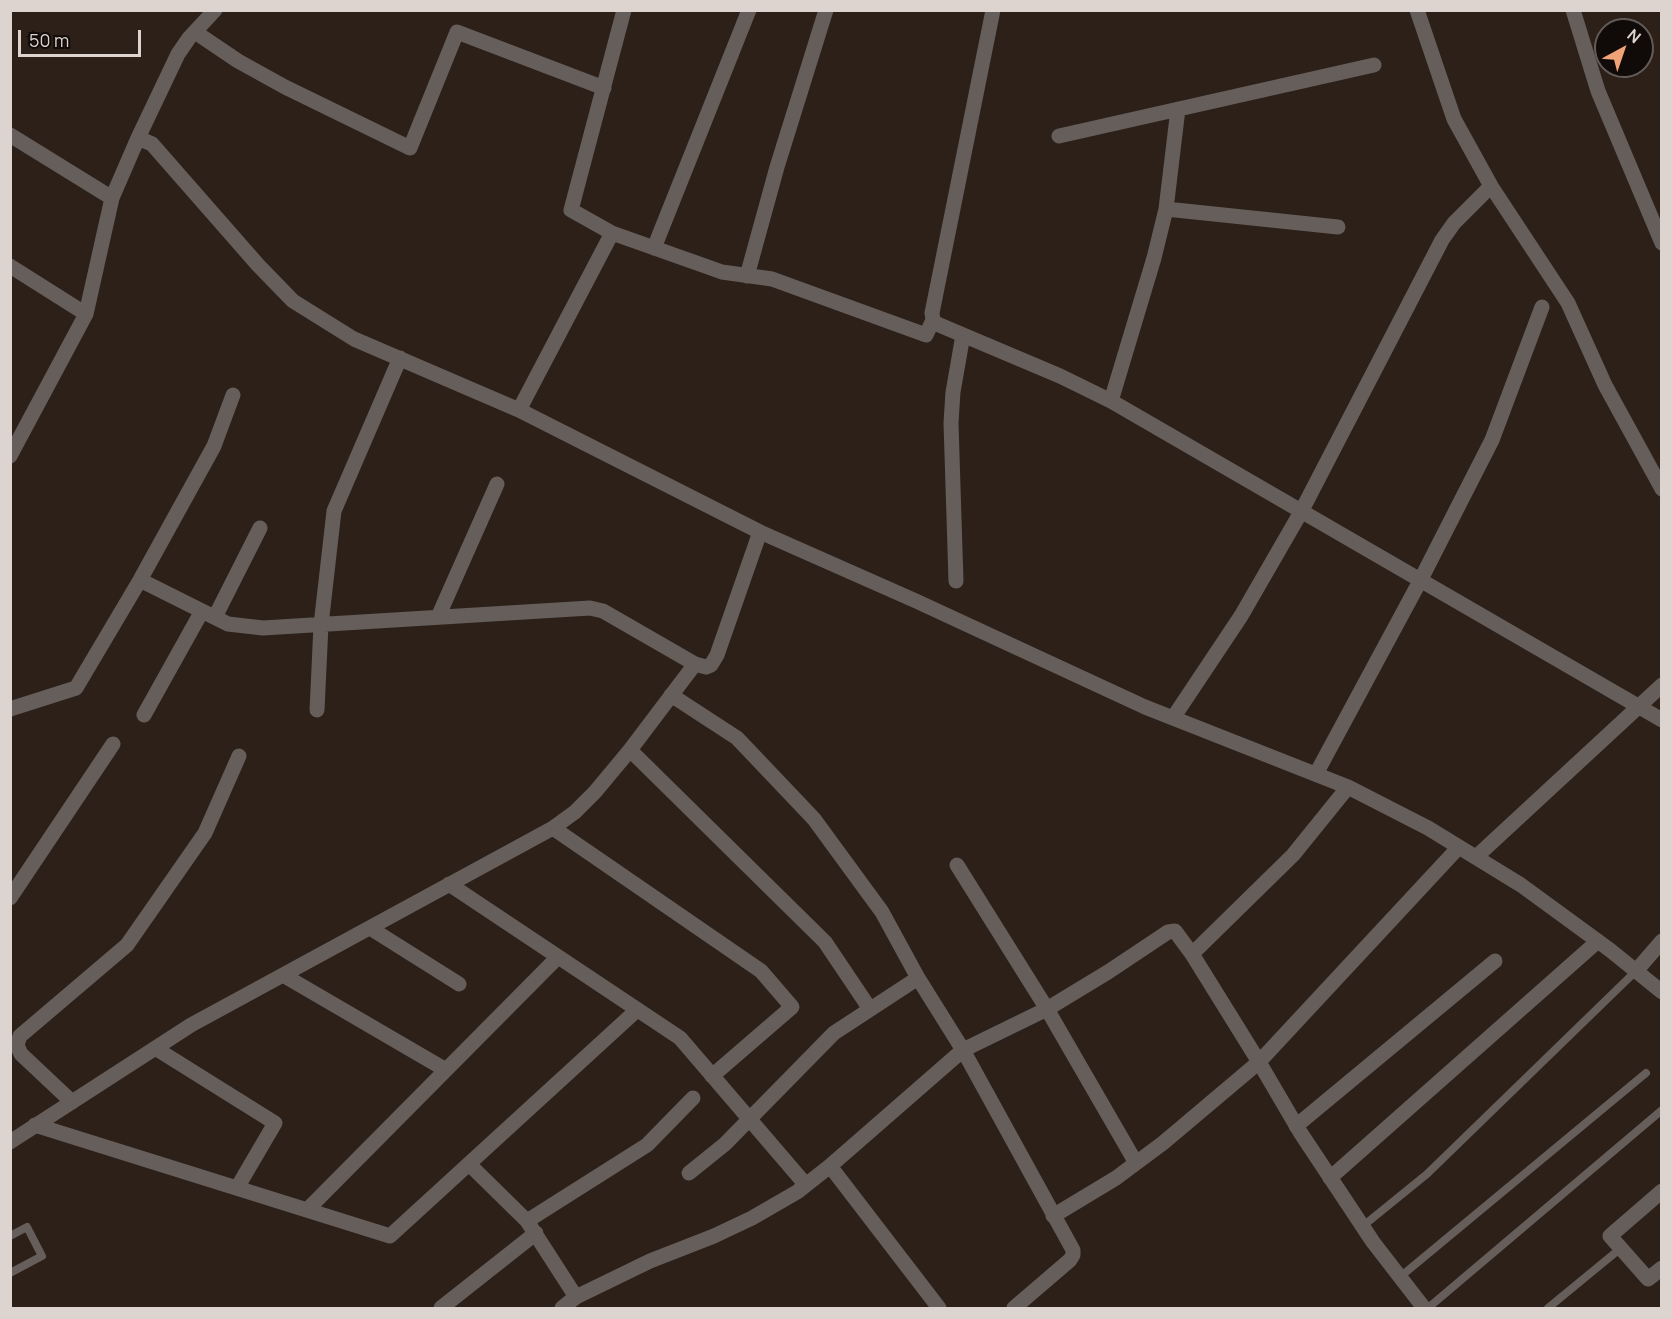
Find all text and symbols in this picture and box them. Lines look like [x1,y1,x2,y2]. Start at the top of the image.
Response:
scale bar [21,18,144,56]
north arrow [1594,18,1654,78]
text: N [1623,24,1646,48]
text: 50 m [29,28,69,52]

